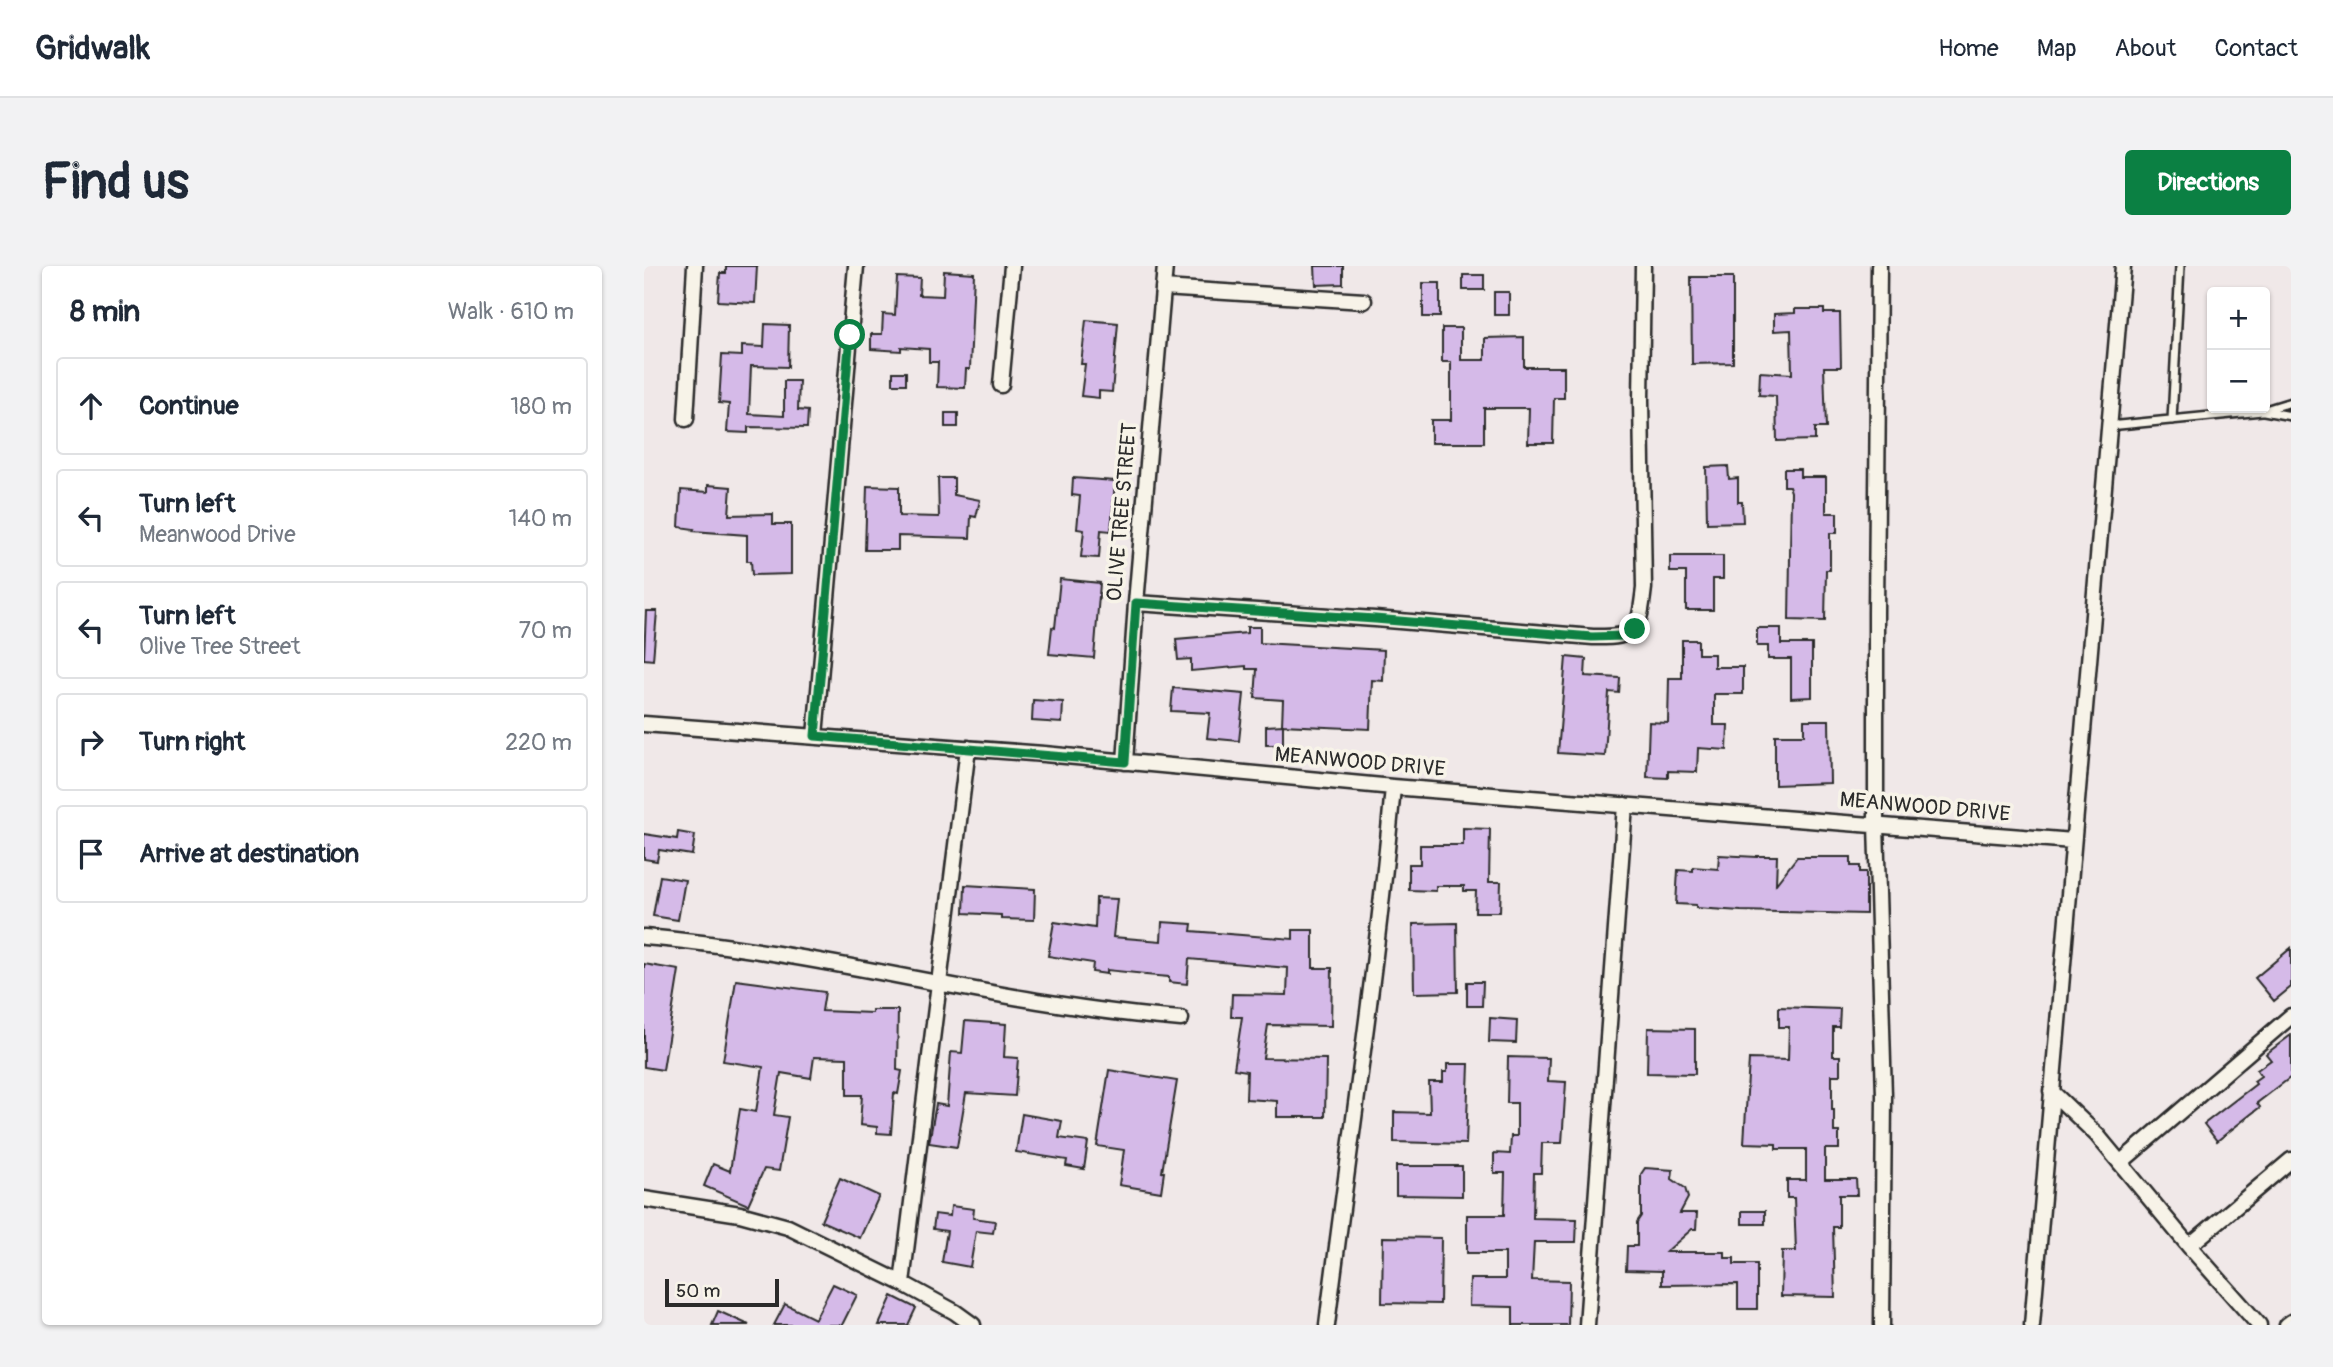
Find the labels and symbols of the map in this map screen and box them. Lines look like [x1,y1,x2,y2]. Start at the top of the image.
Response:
route start [834,319,865,350]
street label: OLIVE TREE STREET [1101,421,1143,602]
route end [1619,613,1650,644]
street label: MEANWOOD DRIVE [1274,741,1446,783]
street label: MEANWOOD DRIVE [1839,786,2011,828]
scale bar [665,1276,779,1308]

